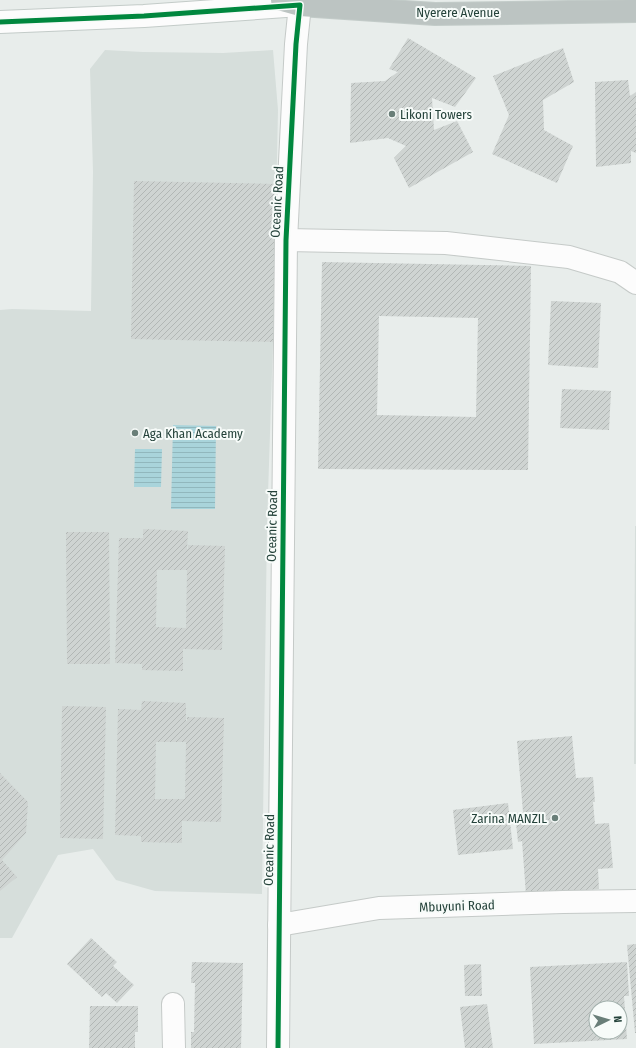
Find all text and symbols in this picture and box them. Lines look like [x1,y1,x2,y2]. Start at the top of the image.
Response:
street label: Nyerere Avenue [416,5,500,20]
place label: Likoni Towers [400,107,472,122]
marker: Likoni Towers [387,109,397,119]
street label: Oceanic Road [268,166,286,238]
place label: Aga Khan Academy [143,426,243,441]
marker: Aga Khan Academy [130,428,140,438]
street label: Oceanic Road [264,490,280,562]
place label: Zarina MANZIL [471,811,547,826]
marker: Zarina MANZIL [550,813,560,823]
street label: Oceanic Road [261,814,277,886]
street label: Mbuyuni Road [419,897,495,915]
north arrow [588,1000,628,1040]
text: N [611,1015,624,1023]

